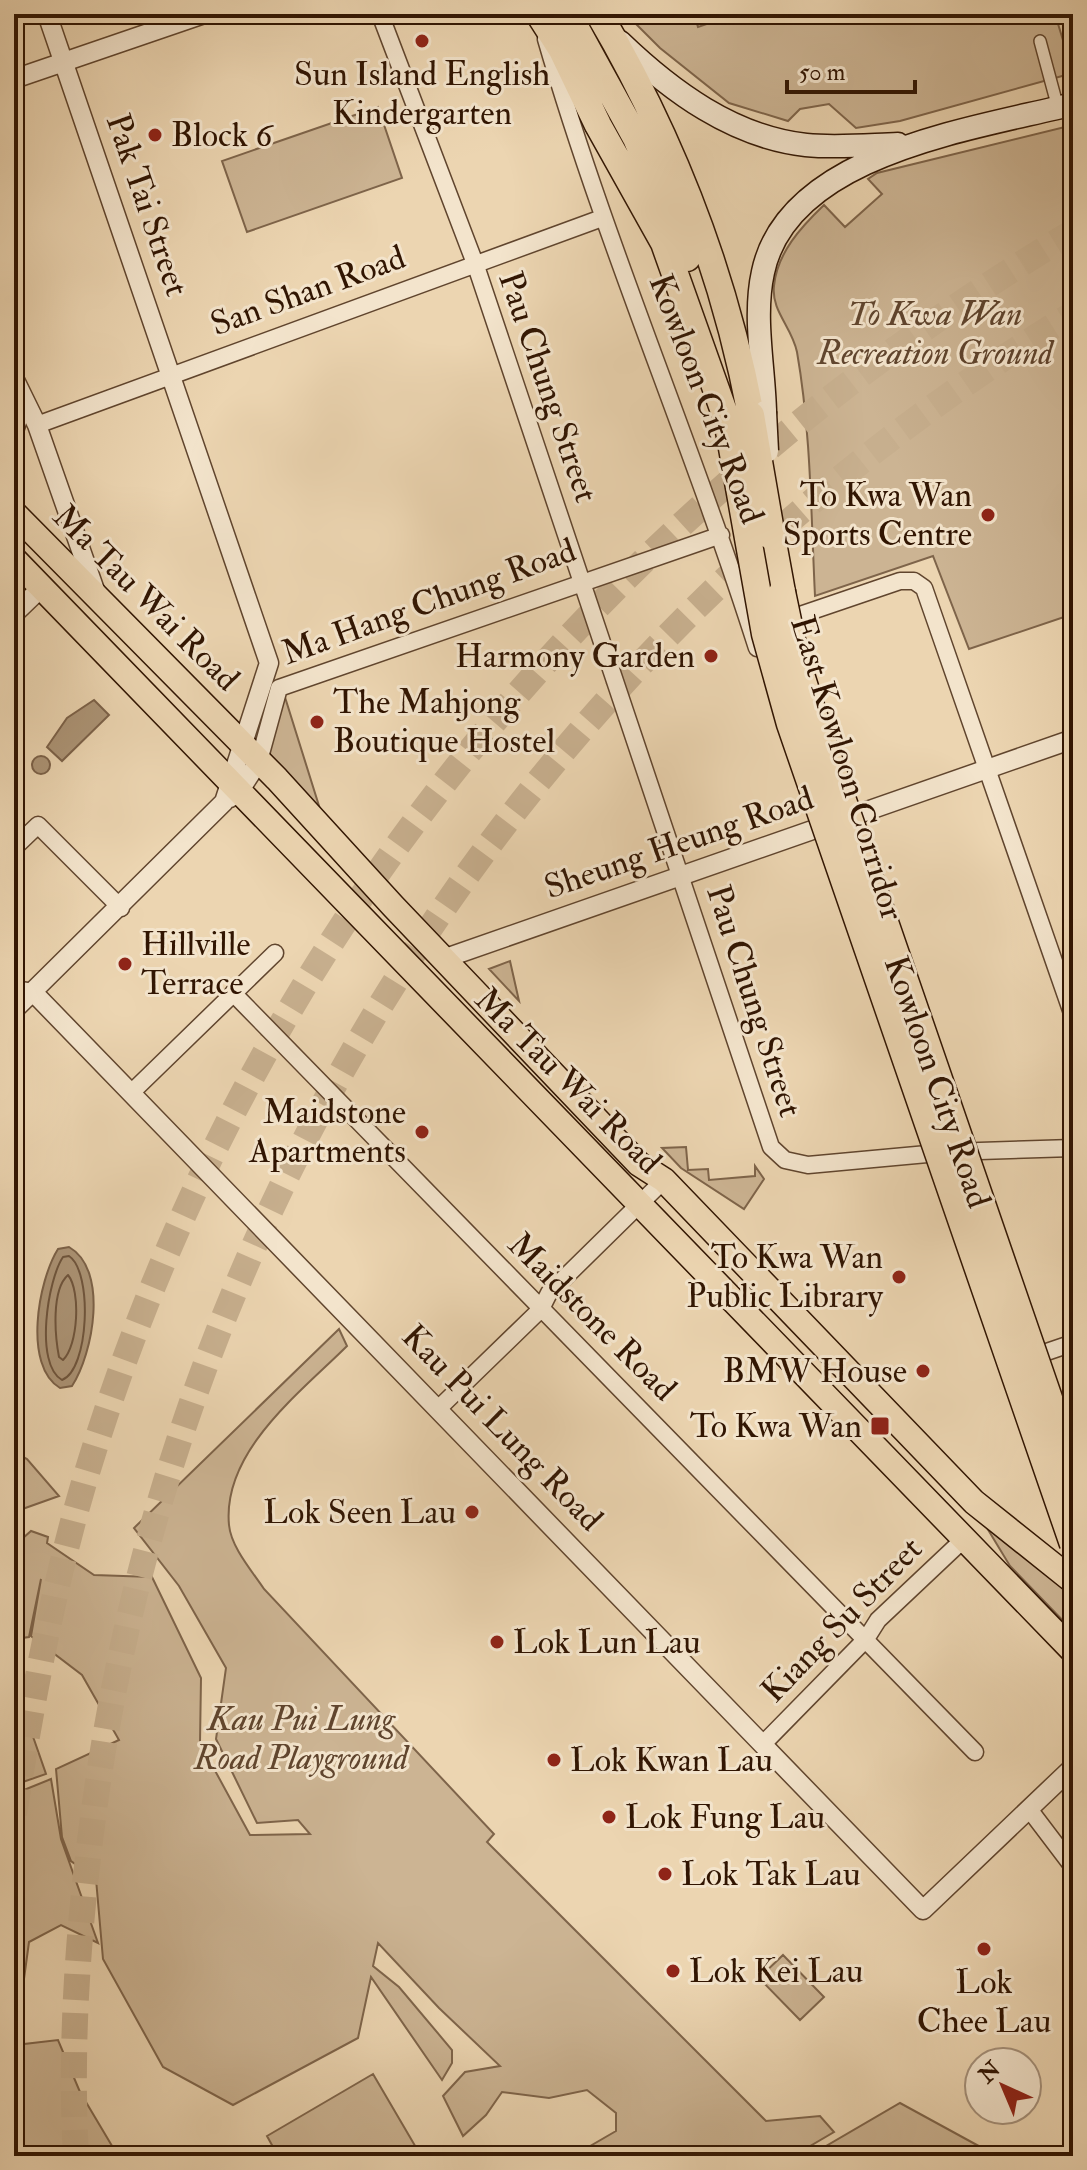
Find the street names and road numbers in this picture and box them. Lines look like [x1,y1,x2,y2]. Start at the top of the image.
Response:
street label: Pak Tai Street [96,108,198,302]
street label: San Shan Road [205,236,411,346]
street label: Pau Chung Street [488,266,608,508]
street label: Kowloon City Road [639,268,773,530]
street label: Ma Tau Wai Road [44,496,249,701]
street label: Ma Hang Chung Road [276,529,582,675]
street label: East Kowloon Corridor [780,611,914,926]
street label: Sheung Heung Road [539,777,819,909]
street label: Pau Chung Street [696,880,812,1122]
street label: Kowloon City Road [874,950,1000,1214]
street label: Ma Tau Wai Road [466,979,671,1184]
street label: Maidstone Road [499,1224,686,1411]
street label: Kau Pui Lung Road [392,1316,612,1541]
street label: Kiang Su Street [752,1528,932,1712]

